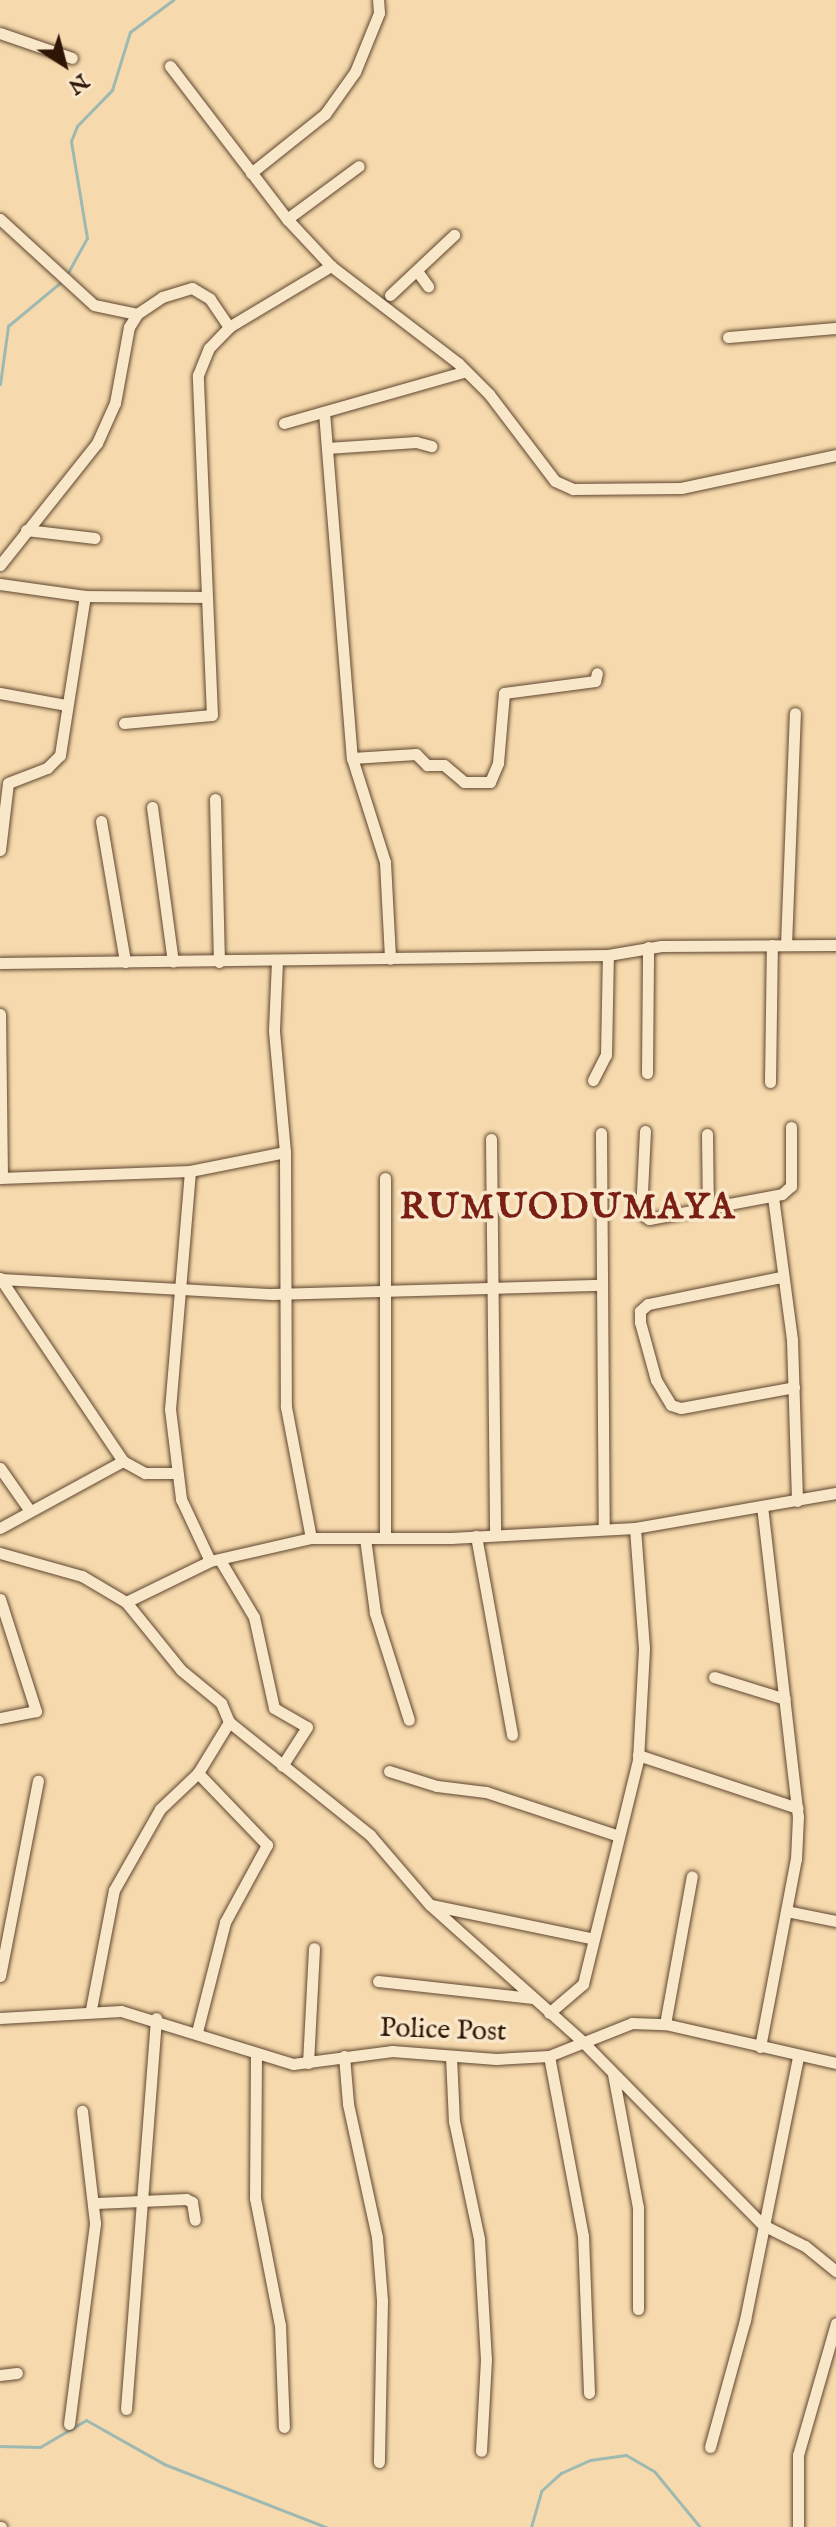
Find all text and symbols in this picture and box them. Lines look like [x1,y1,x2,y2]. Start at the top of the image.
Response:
north arrow [24,24,104,104]
text: N [62,66,94,100]
district label: RUMUODUMAYA [400,1187,736,1231]
street label: Police Post [379,2012,507,2050]

